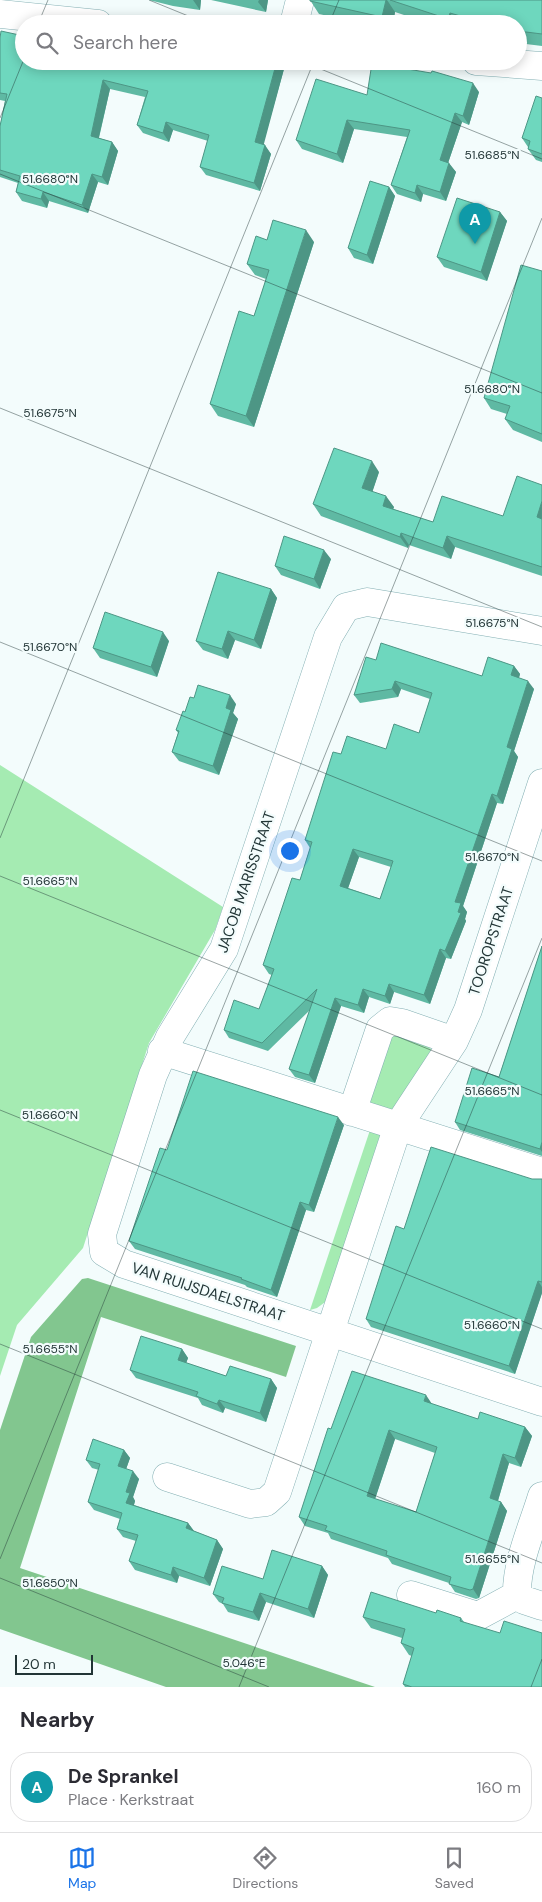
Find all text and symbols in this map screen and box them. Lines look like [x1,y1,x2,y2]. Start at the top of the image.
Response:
search box [15,15,527,70]
icon: search [33,29,61,57]
text: Search here [73,30,178,55]
text: 51.6685°N [464,147,520,163]
text: 51.6680°N [22,171,78,187]
pin: A [459,203,491,244]
text: 51.6680°N [464,381,520,397]
text: 51.6675°N [23,405,77,421]
text: 51.6675°N [465,615,519,631]
text: 51.6670°N [23,639,77,655]
street label: JACOB MARISSTRAAT [212,809,280,955]
your location [277,838,303,864]
text: 51.6670°N [465,849,519,865]
text: 51.6665°N [22,873,78,889]
street label: TOOROPSTRAAT [464,884,518,998]
text: 51.6665°N [464,1083,520,1099]
text: 51.6660°N [22,1107,78,1123]
street label: VAN RUIJSDAELSTRAAT [129,1258,287,1326]
text: 51.6660°N [464,1317,520,1333]
text: 51.6655°N [23,1341,77,1357]
text: 51.6655°N [465,1551,519,1567]
text: 51.6650°N [22,1575,78,1591]
scale bar [15,1652,92,1675]
text: 20 m [22,1655,56,1673]
text: 5.046°E [222,1655,266,1671]
text: Nearby [20,1706,94,1734]
text: De Sprankel [68,1764,179,1789]
text: A [31,1777,43,1798]
text: 160 m [477,1777,521,1798]
text: Place · Kerkstraat [68,1789,194,1810]
tab: Map [68,1844,96,1892]
tab: Directions [233,1844,298,1892]
tab: Saved [435,1844,474,1892]

